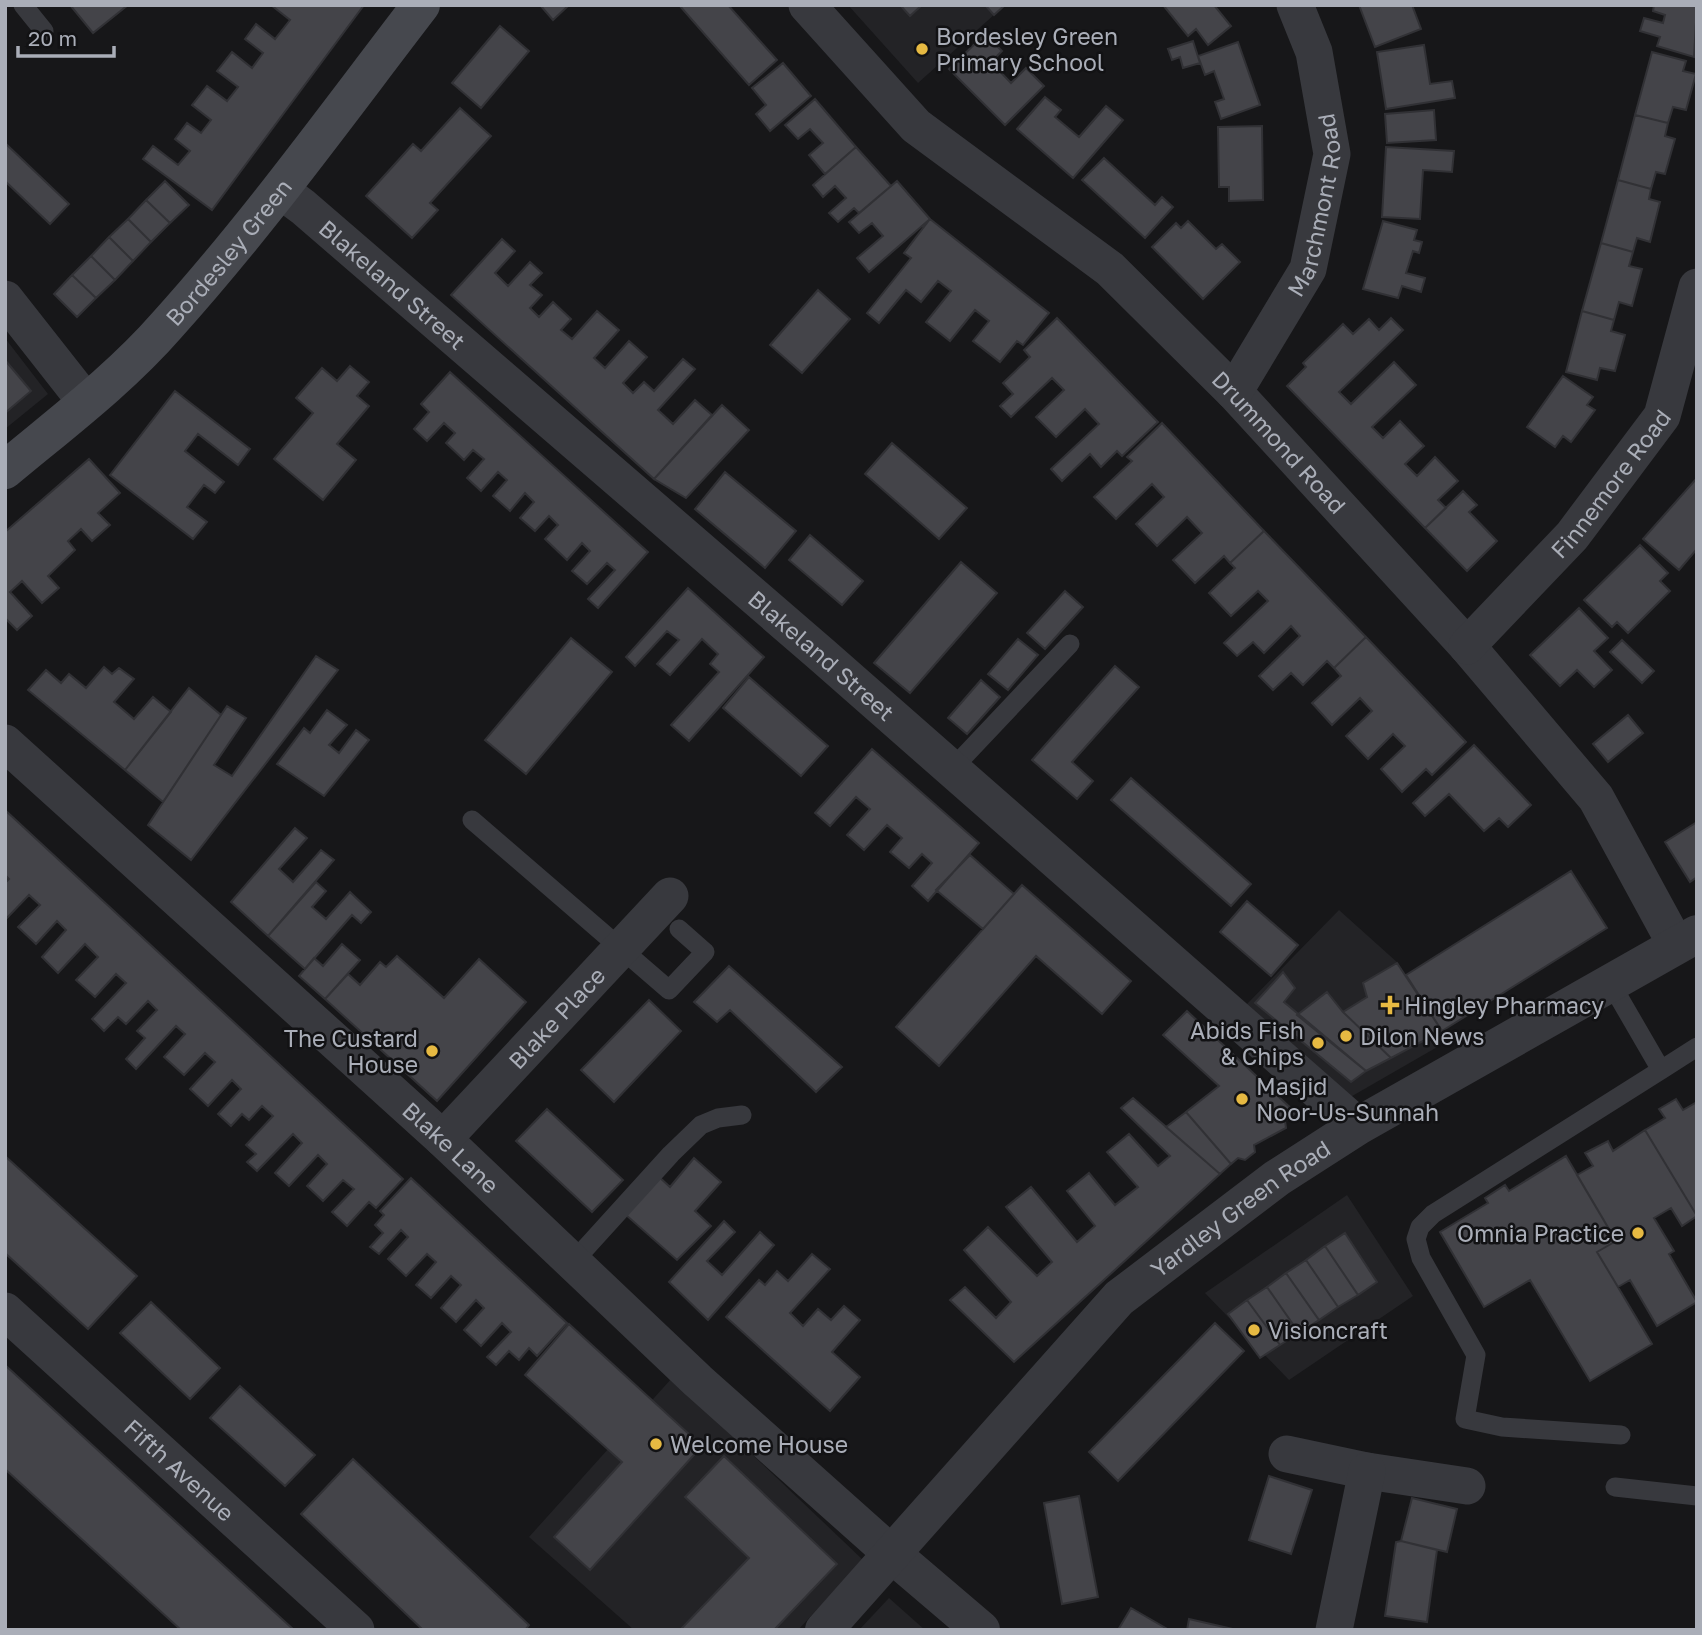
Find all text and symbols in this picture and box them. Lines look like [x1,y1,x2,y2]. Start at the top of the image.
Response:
scale bar [18,14,114,58]
place label: Bordesley Green Primary School [936,22,1118,76]
text: 20 m [28,25,77,51]
marker: Bordesley Green Primary School [914,41,930,57]
street label: Marchmont Road [1281,111,1346,301]
street label: Bordesley Green [159,173,297,331]
street label: Blakeland Street [314,214,472,355]
street label: Drummond Road [1207,365,1352,519]
street label: Finnemore Road [1545,404,1676,564]
street label: Blakeland Street [743,584,900,726]
street label: Blake Place [502,961,611,1074]
place label: Hingley Pharmacy [1404,991,1604,1019]
marker: Hingley Pharmacy [1382,997,1398,1013]
place label: Abids Fish & Chips [1190,1016,1304,1070]
place label: Dilon News [1360,1022,1485,1050]
place label: The Custard House [284,1024,418,1078]
marker: Dilon News [1338,1028,1354,1044]
marker: Abids Fish & Chips [1310,1035,1326,1051]
marker: The Custard House [424,1043,440,1059]
place label: Masjid Noor-Us-Sunnah [1256,1072,1439,1126]
marker: Masjid Noor-Us-Sunnah [1234,1091,1250,1107]
street label: Blake Lane [397,1096,505,1199]
street label: Yardley Green Road [1145,1134,1335,1283]
place label: Omnia Practice [1457,1219,1624,1247]
marker: Omnia Practice [1630,1225,1646,1241]
place label: Visioncraft [1268,1316,1388,1344]
marker: Visioncraft [1246,1322,1262,1338]
street label: Fifth Avenue [119,1413,240,1527]
place label: Welcome House [670,1430,848,1458]
marker: Welcome House [648,1436,664,1452]

